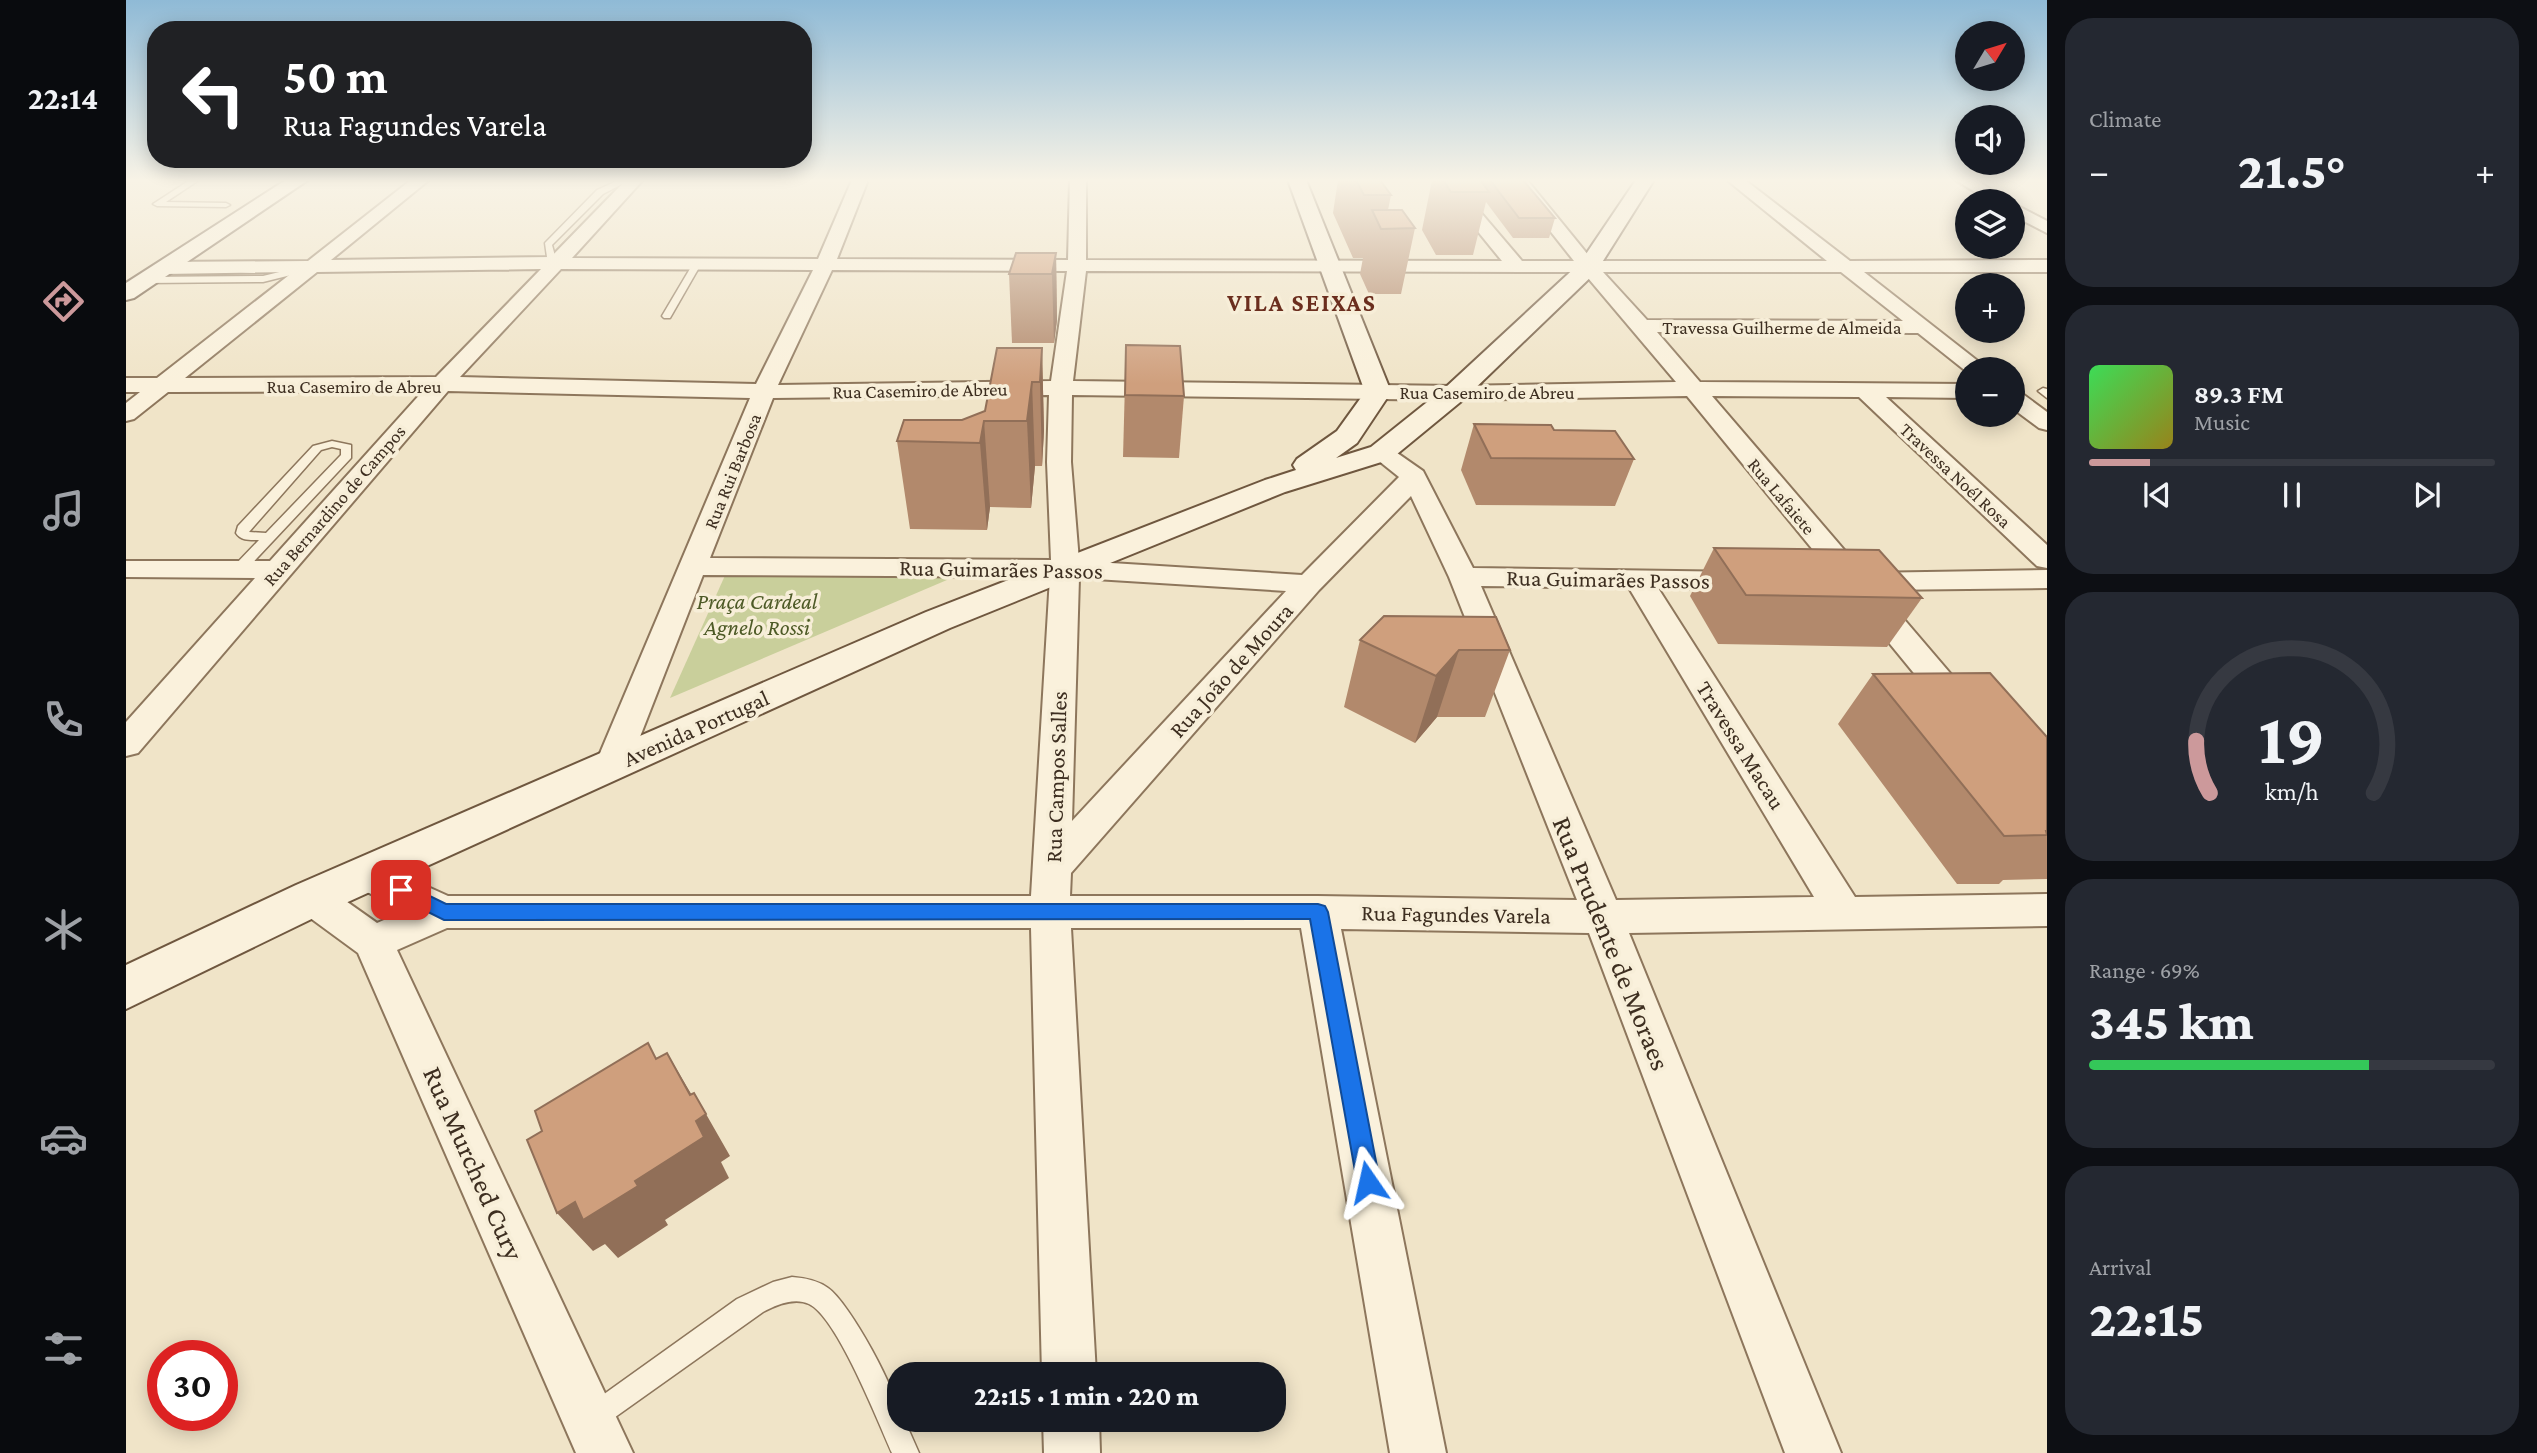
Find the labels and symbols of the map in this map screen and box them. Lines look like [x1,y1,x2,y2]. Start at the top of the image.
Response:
north arrow [1955,21,2025,91]
district label: VILA SEIXAS [1226,289,1377,316]
street label: Travessa Guilherme de Almeida [1662,317,1902,338]
street label: Rua Casemiro de Abreu [266,376,442,397]
street label: Rua Casemiro de Abreu [832,378,1008,403]
street label: Rua Casemiro de Abreu [1399,382,1575,403]
street label: Rua Rui Barbosa [700,410,765,532]
street label: Travessa Noél Rosa [1896,418,2016,532]
street label: Rua Bernardino de Campos [259,421,410,590]
street label: Rua Lafaiete [1744,454,1820,539]
street label: Rua Guimarães Passos [899,554,1103,584]
street label: Rua Guimarães Passos [1506,564,1710,594]
park label: Praça Cardeal Agnelo Rossi [697,588,818,640]
street label: Rua João de Moura [1164,597,1298,743]
street label: Travessa Macau [1691,676,1791,814]
street label: Avenida Portugal [619,684,773,772]
street label: Rua Campos Salles [1040,691,1072,863]
street label: Rua Prudente de Moraes [1546,812,1677,1075]
pin [371,860,431,920]
street label: Rua Fagundes Varela [1361,899,1551,929]
street label: Rua Murched Cury [417,1062,531,1266]
position arrow [1331,1145,1405,1219]
speed limit sign: 30 [147,1340,238,1431]

